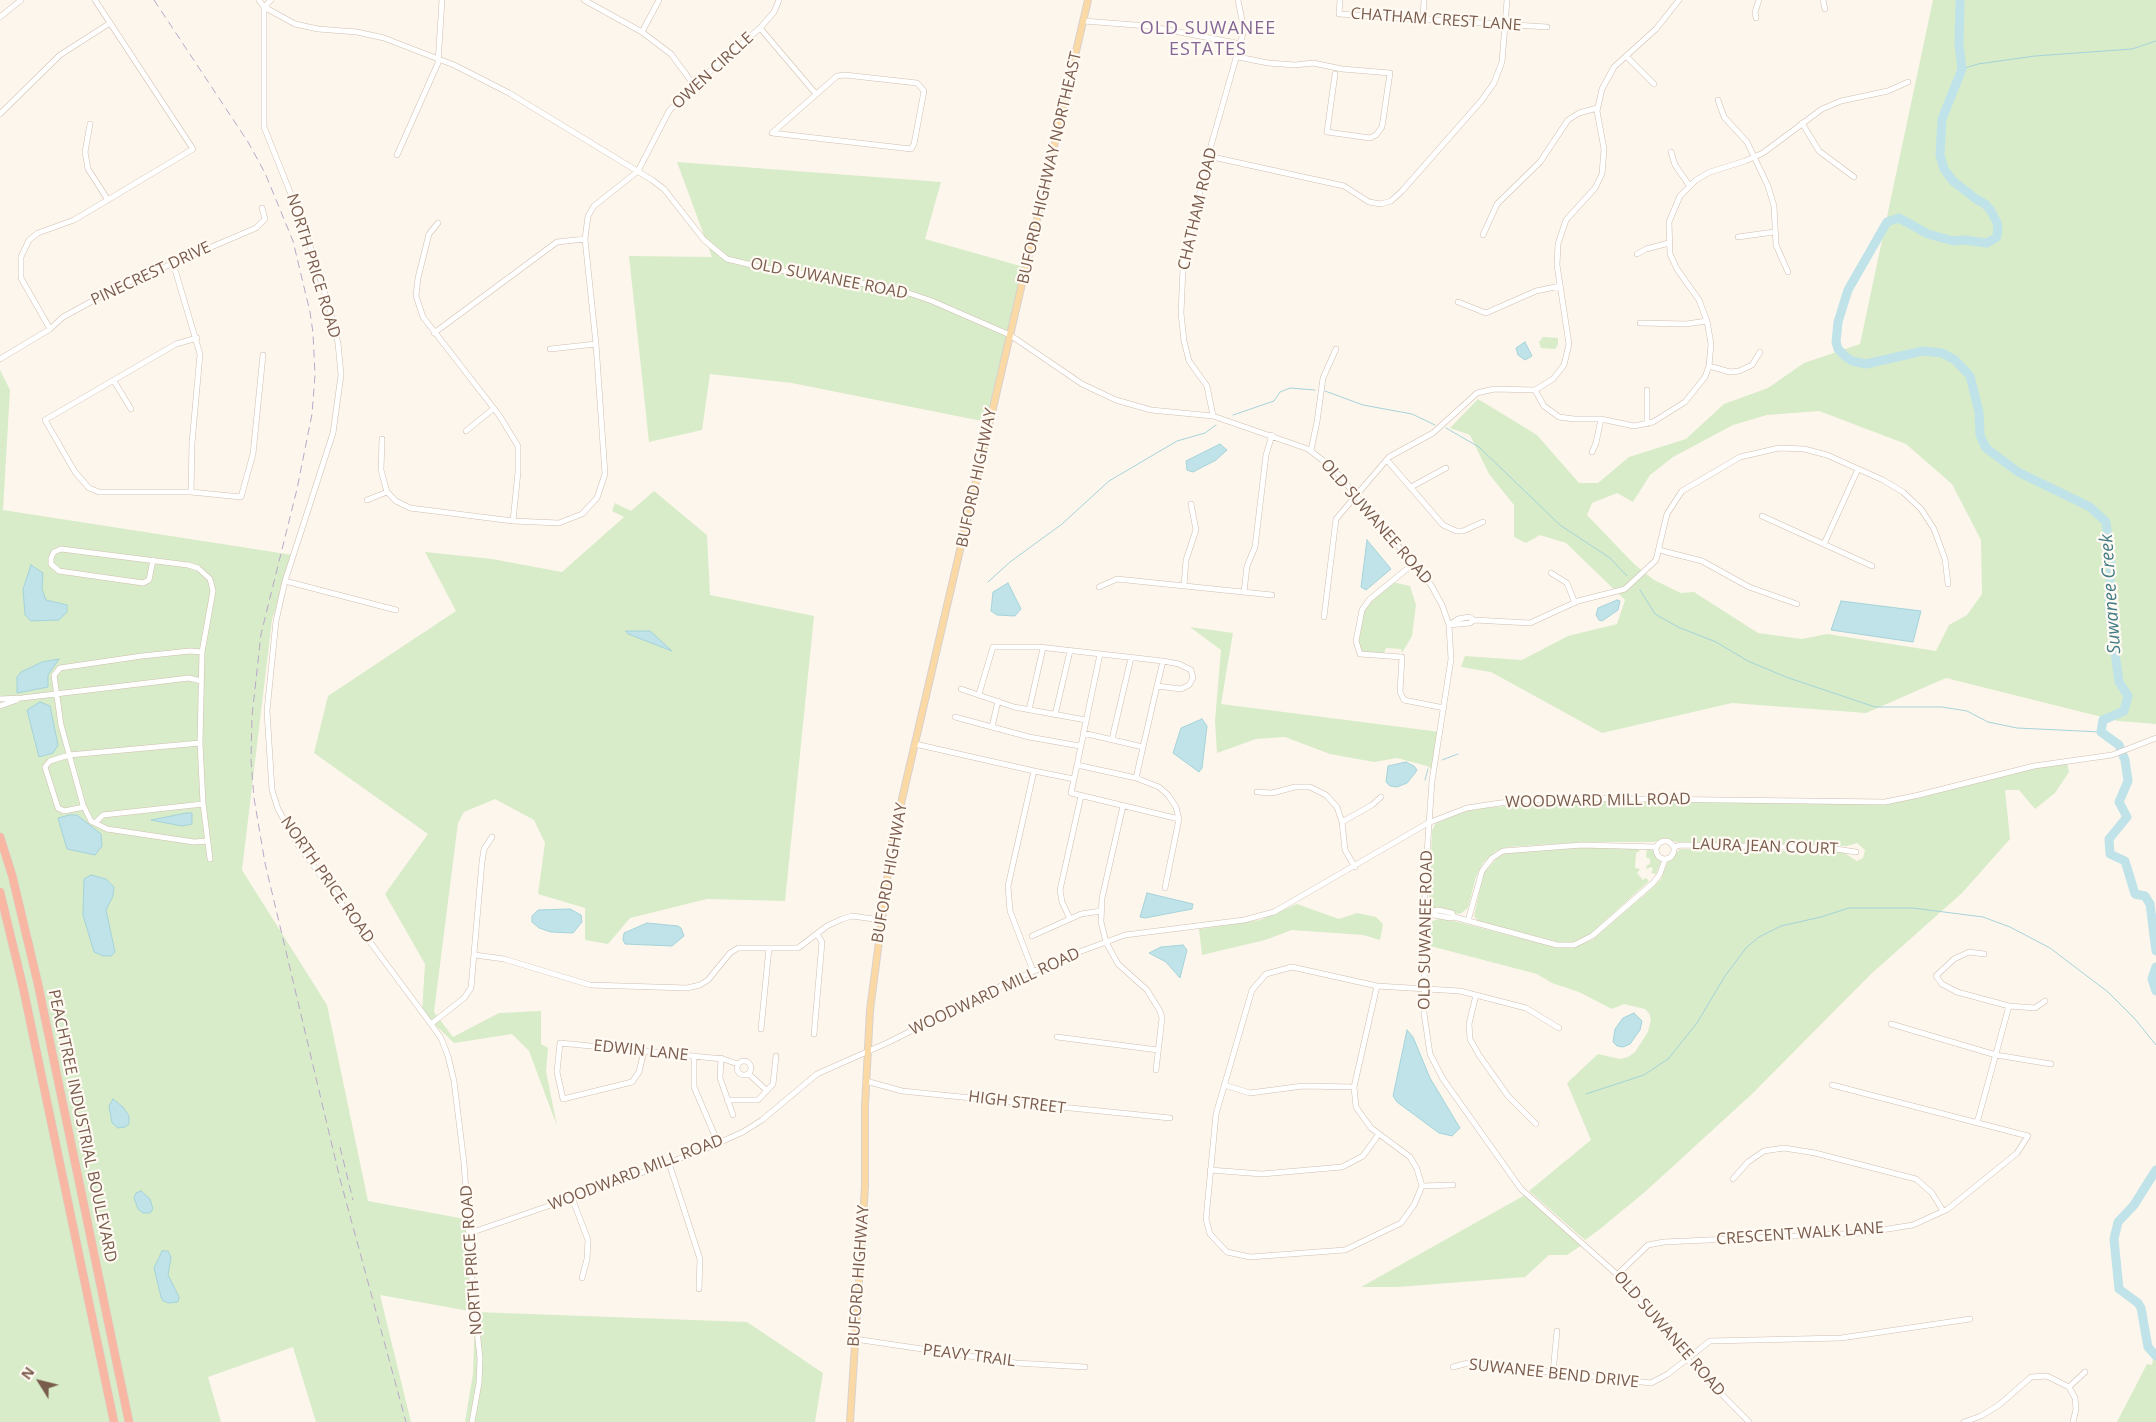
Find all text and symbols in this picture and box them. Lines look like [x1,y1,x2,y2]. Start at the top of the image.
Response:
street label: CHATHAM CREST LANE [1350,4,1522,36]
district label: OLD SUWANEE ESTATES [1138,18,1278,60]
street label: OWEN CIRCLE [668,28,758,114]
street label: BUFORD HIGHWAY NORTHEAST [1014,50,1086,286]
street label: CHATHAM ROAD [1175,146,1221,272]
street label: NORTH PRICE ROAD [282,191,344,341]
street label: PINECREST DRIVE [88,238,214,310]
street label: OLD SUWANEE ROAD [749,254,909,304]
street label: BUFORD HIGHWAY [953,407,1001,549]
street label: OLD SUWANEE ROAD [1316,455,1436,589]
water label: Suwanee Creek [2096,533,2126,655]
street label: WOODWARD MILL ROAD [1505,790,1691,812]
street label: BUFORD HIGHWAY [868,801,912,945]
street label: NORTH PRICE ROAD [276,813,378,947]
street label: LAURA JEAN COURT [1691,835,1839,859]
street label: OLD SUWANEE ROAD [1415,850,1437,1010]
street label: WOODWARD MILL ROAD [907,944,1083,1040]
street label: PEACHTREE INDUSTRIAL BOULEVARD [44,988,120,1264]
street label: EDWIN LANE [593,1036,689,1066]
street label: HIGH STREET [967,1088,1067,1118]
street label: WOODWARD MILL ROAD [546,1131,726,1215]
street label: NORTH PRICE ROAD [457,1184,487,1336]
street label: BUFORD HIGHWAY [844,1205,874,1347]
street label: CRESCENT WALK LANE [1715,1219,1885,1249]
street label: OLD SUWANEE ROAD [1609,1267,1729,1401]
street label: PEAVY TRAIL [922,1341,1016,1371]
street label: SUWANEE BEND DRIVE [1468,1356,1640,1392]
north arrow [15,1357,65,1407]
text: N [16,1363,38,1383]

